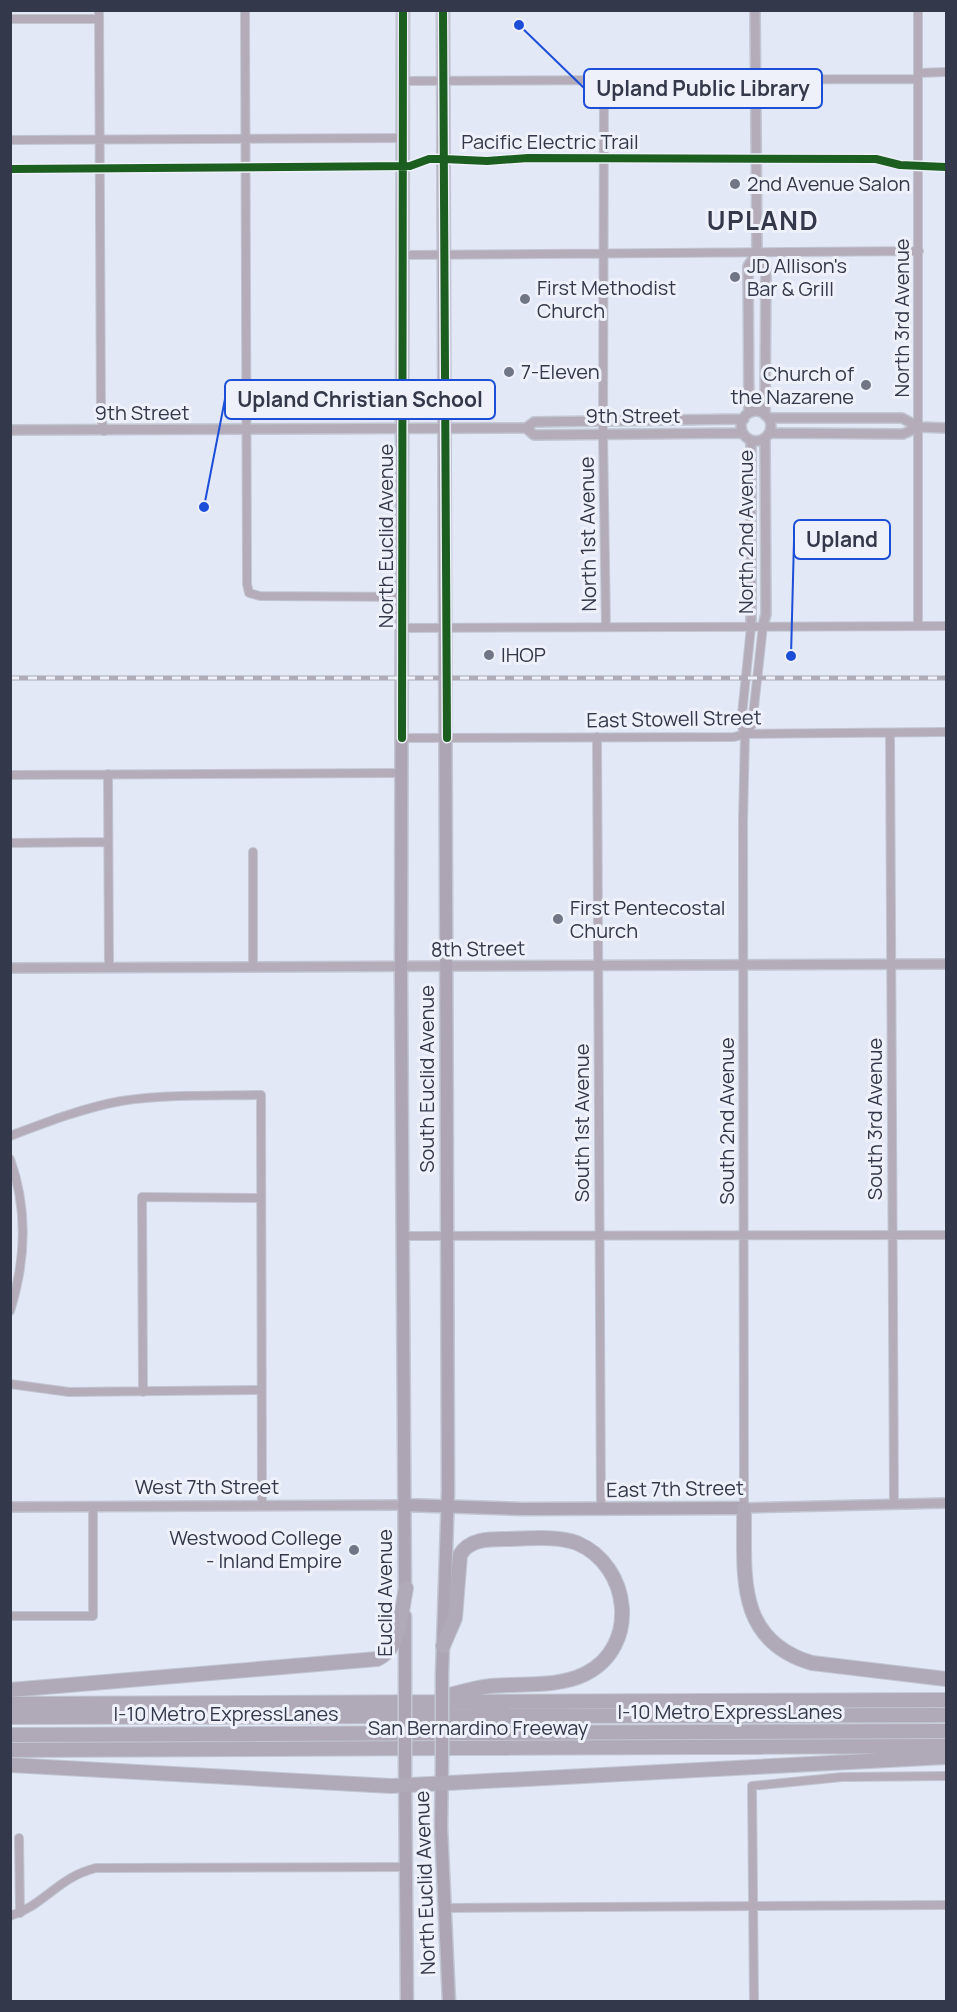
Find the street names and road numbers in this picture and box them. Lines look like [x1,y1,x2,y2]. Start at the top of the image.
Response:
street label: Pacific Electric Trail [461,128,639,155]
street label: North 3rd Avenue [888,238,915,398]
street label: 9th Street [94,399,190,426]
street label: 9th Street [585,402,681,429]
street label: North Euclid Avenue [372,444,399,628]
street label: North 2nd Avenue [732,450,759,614]
street label: North 1st Avenue [573,456,602,612]
street label: East Stowell Street [586,703,762,734]
street label: 8th Street [431,934,525,963]
street label: South Euclid Avenue [413,985,440,1173]
street label: South 2nd Avenue [713,1037,740,1205]
street label: South 3rd Avenue [861,1038,888,1200]
street label: South 1st Avenue [568,1044,595,1202]
street label: West 7th Street [135,1473,279,1500]
street label: East 7th Street [606,1474,744,1503]
street label: Euclid Avenue [371,1529,398,1657]
street label: I-10 Metro ExpressLanes [617,1698,843,1725]
street label: I-10 Metro ExpressLanes [113,1700,339,1727]
street label: San Bernardino Freeway [368,1714,589,1741]
street label: North Euclid Avenue [408,1790,441,1976]

